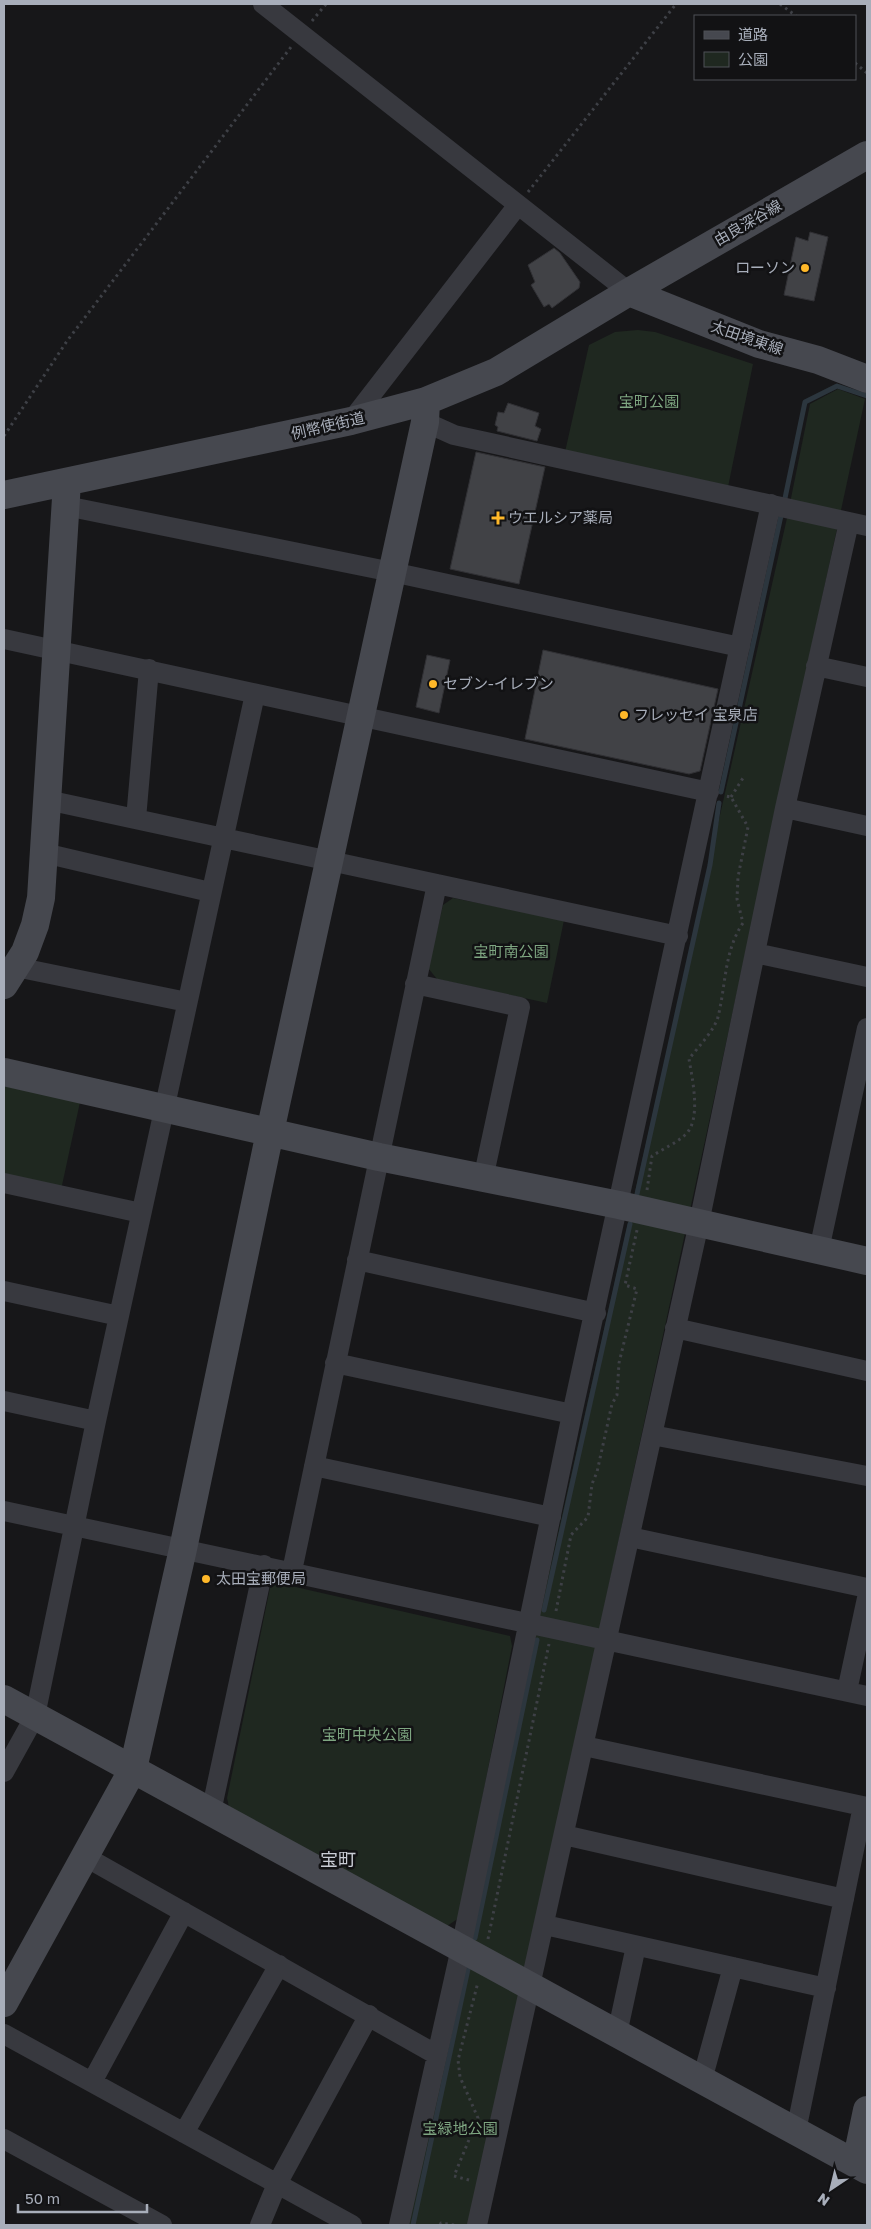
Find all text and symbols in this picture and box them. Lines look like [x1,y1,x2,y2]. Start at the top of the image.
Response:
legend [694,15,856,80]
text: 道路 [738,25,768,43]
text: 公園 [738,50,768,68]
street label: 由良深谷線 [711,196,784,249]
place label: ローソン [735,258,795,276]
marker: ローソン [799,262,811,274]
street label: 太田境東線 [709,316,786,358]
park label: 宝町公園 [619,392,679,410]
street label: 例幣使街道 [289,408,366,442]
place label: ウエルシア薬局 [508,508,613,526]
marker: ウエルシア薬局 [492,512,504,524]
place label: セブン-イレブン [443,674,554,692]
marker: セブン-イレブン [427,678,439,690]
place label: フレッセイ 宝泉店 [634,705,758,723]
marker: フレッセイ 宝泉店 [618,709,630,721]
park label: 宝町南公園 [473,942,549,960]
place label: 太田宝郵便局 [216,1569,306,1587]
marker: 太田宝郵便局 [200,1573,212,1585]
park label: 宝町中央公園 [322,1725,412,1743]
district label: 宝町 [320,1848,356,1870]
park label: 宝緑地公園 [422,2119,498,2137]
north arrow [806,2164,856,2214]
scale bar [18,2182,146,2214]
text: 50 m [25,2189,60,2207]
text: N [814,2190,832,2210]

